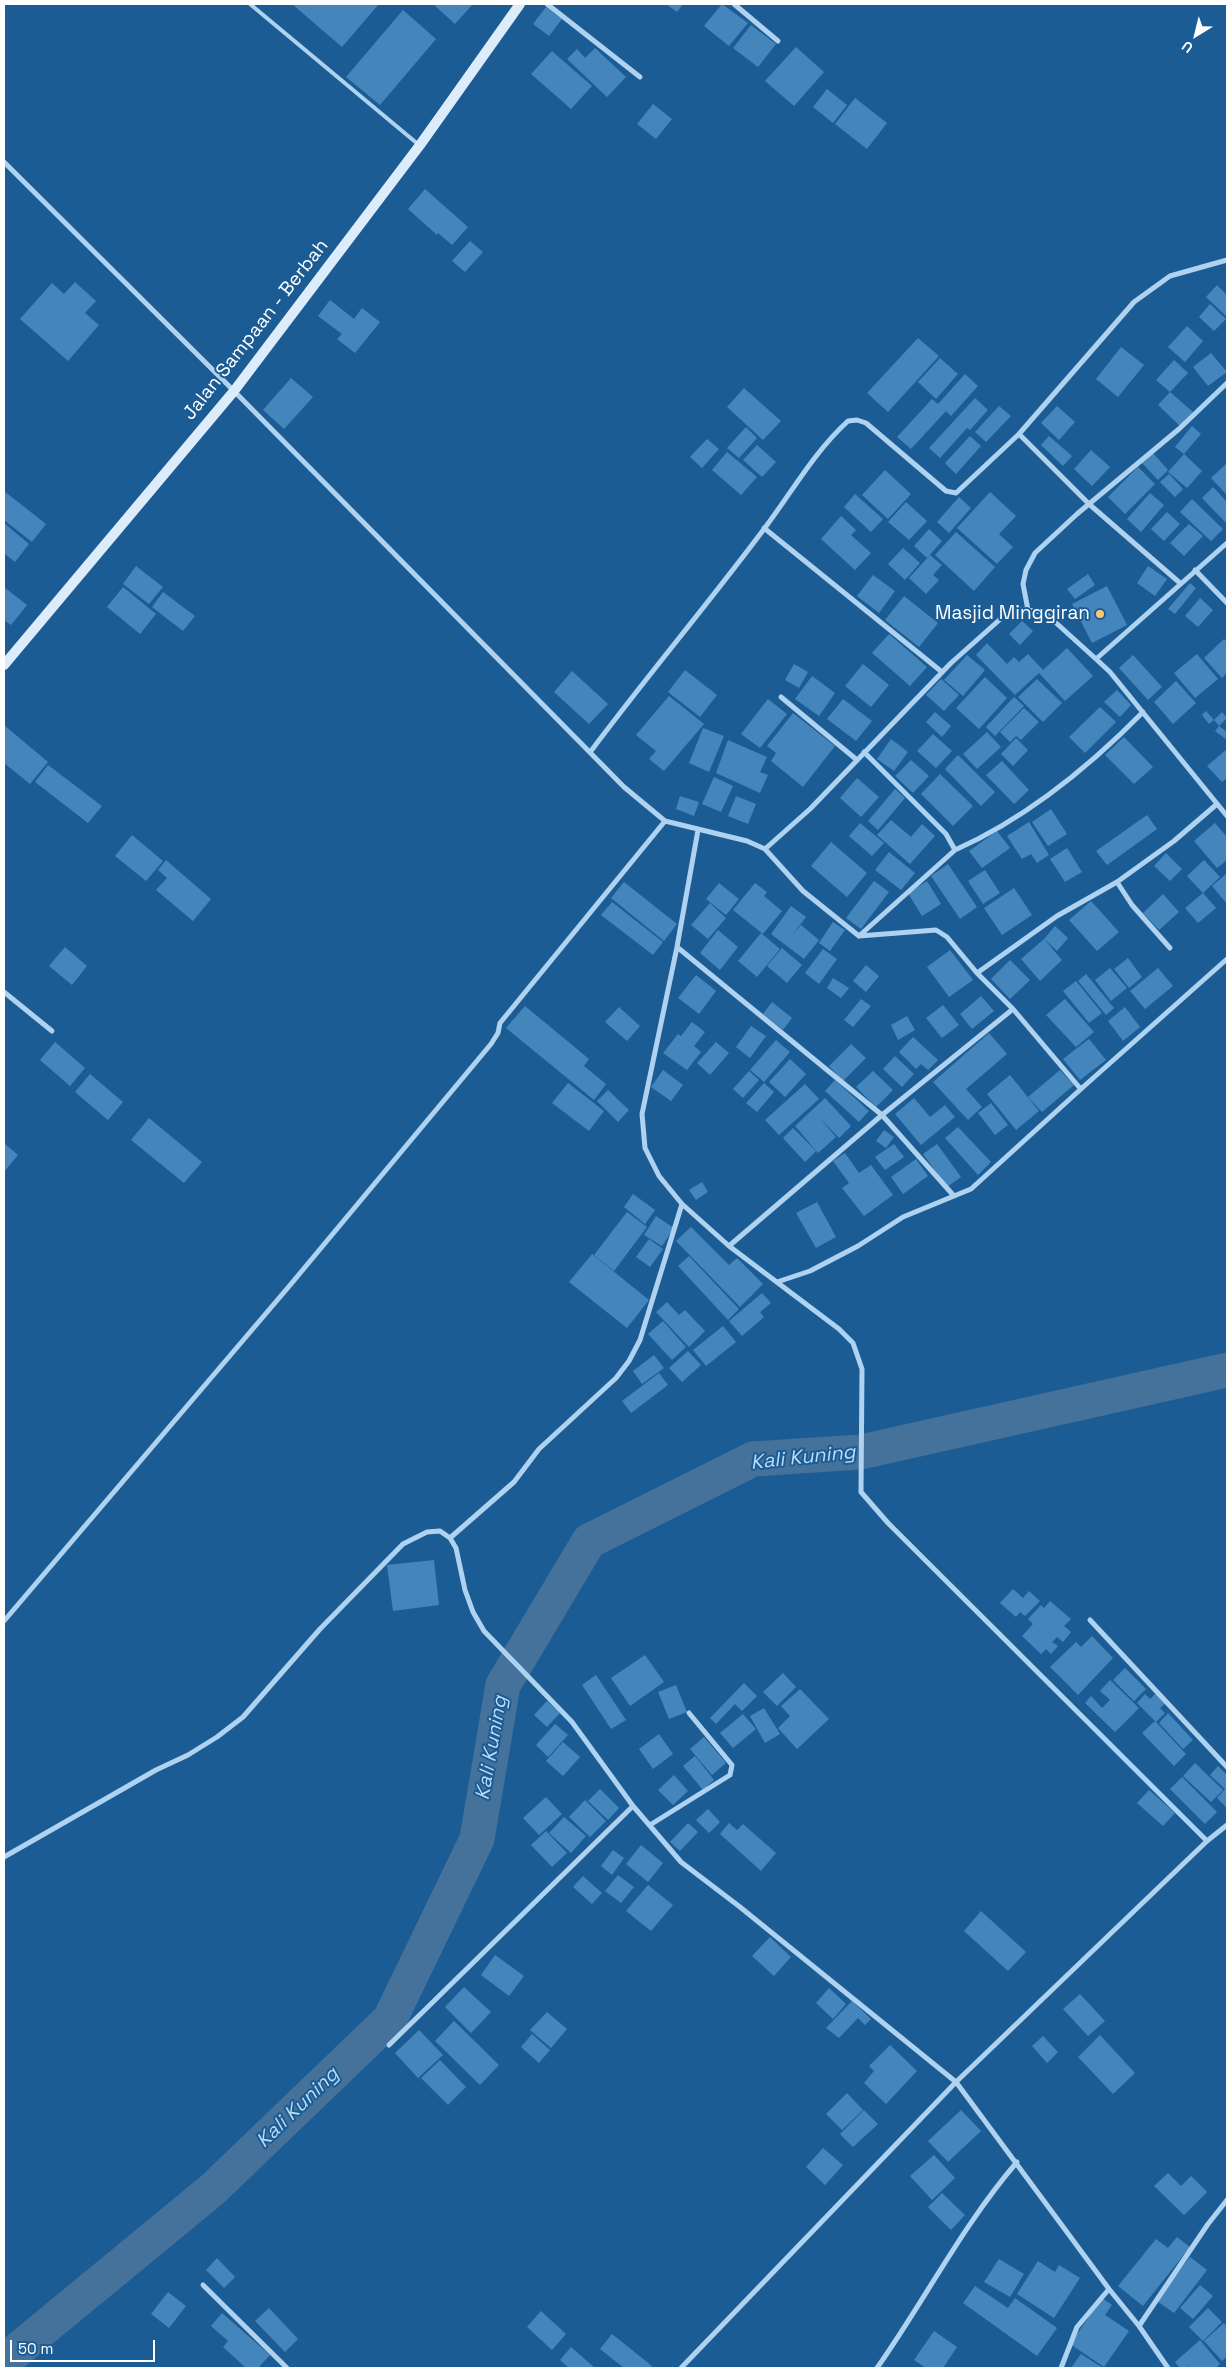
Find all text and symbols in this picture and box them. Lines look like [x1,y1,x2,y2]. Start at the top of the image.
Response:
north arrow [1171,10,1221,60]
text: U [1178,37,1196,57]
street label: Jalan Sampaan - Berbah [178,235,334,425]
place label: Masjid Minggiran [935,603,1090,625]
marker: Masjid Minggiran [1094,608,1106,620]
water label: Kali Kuning [749,1441,857,1475]
water label: Kali Kuning [471,1694,513,1802]
water label: Kali Kuning [252,2063,344,2153]
scale bar [12,2330,158,2362]
text: 50 m [18,2339,53,2358]

